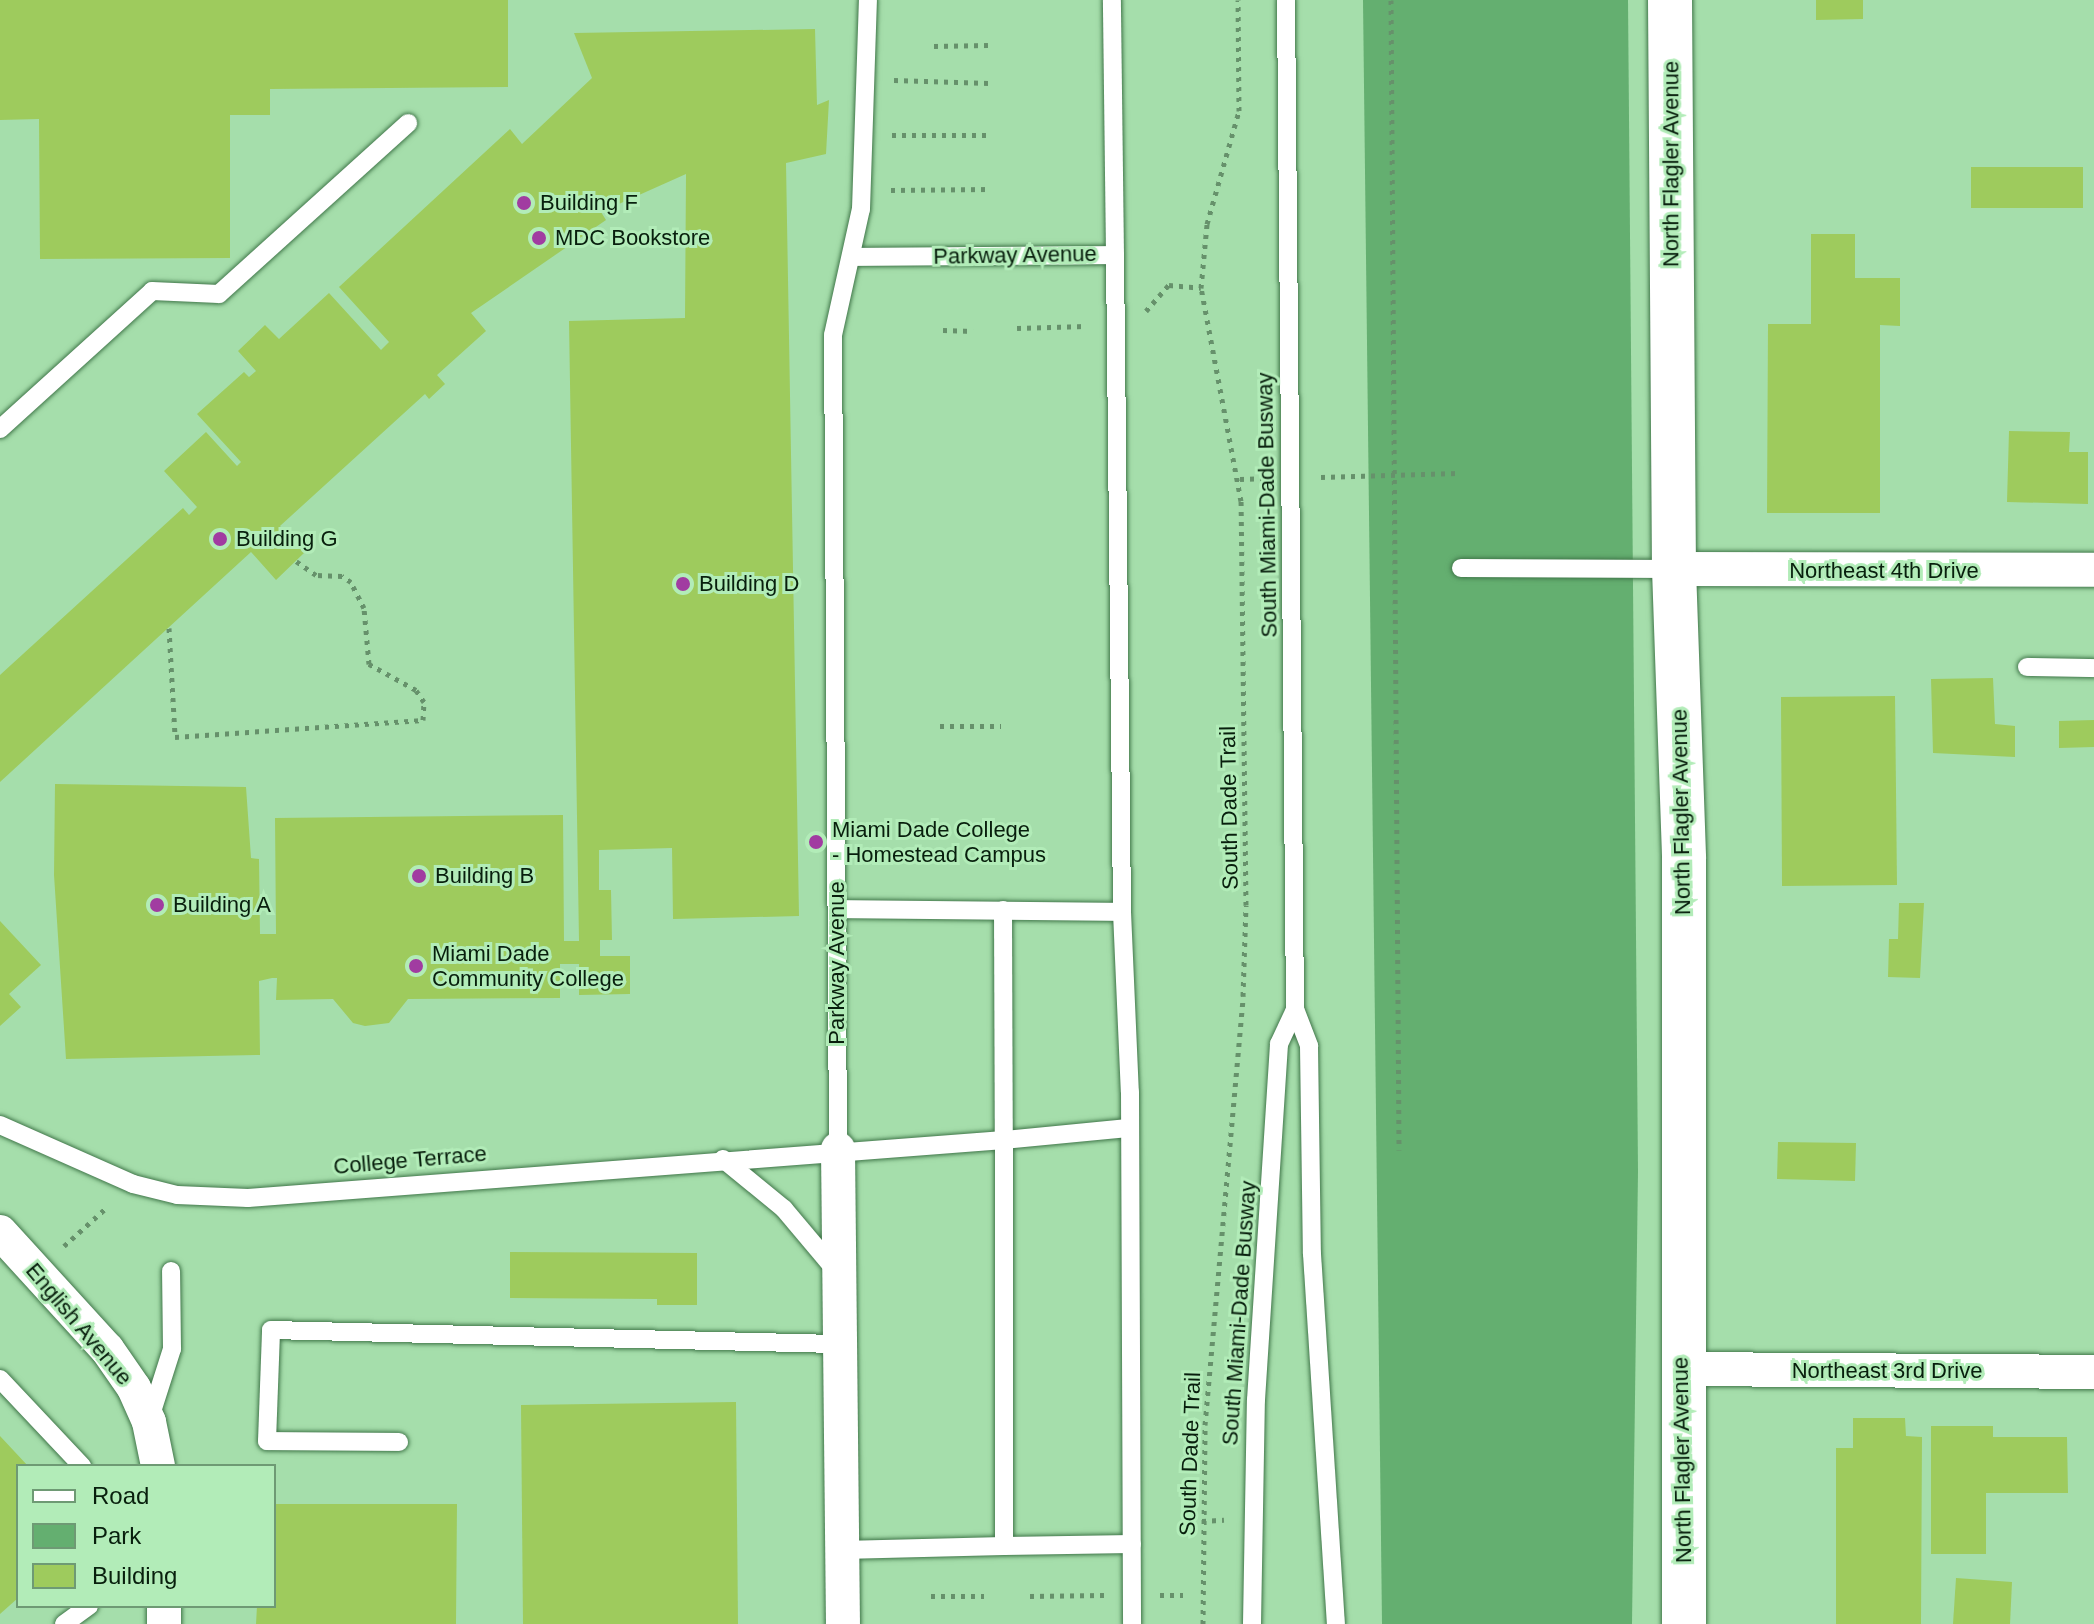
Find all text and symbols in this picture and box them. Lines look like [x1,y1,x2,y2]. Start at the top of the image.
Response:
street label: North Flagler Avenue [1658,60,1684,268]
place label: Building F [540,190,638,216]
marker: Building F [515,194,533,212]
place label: MDC Bookstore [555,225,710,251]
marker: MDC Bookstore [530,229,548,247]
street label: Parkway Avenue [932,240,1098,270]
street label: South Miami-Dade Busway [1251,372,1283,638]
place label: Building G [236,526,338,552]
marker: Building G [211,530,229,548]
street label: Northeast 4th Drive [1789,558,1979,584]
place label: Building D [699,571,799,597]
marker: Building D [674,575,692,593]
street label: North Flagler Avenue [1666,708,1696,916]
street label: South Dade Trail [1214,726,1244,890]
place label: Miami Dade College - Homestead Campus [832,816,1046,868]
marker: Miami Dade College - Homestead Campus [807,833,825,851]
place label: Building B [435,863,534,889]
marker: Building B [410,867,428,885]
street label: Parkway Avenue [824,881,850,1045]
place label: Building A [173,892,272,918]
marker: Building A [148,896,166,914]
place label: Miami Dade Community College [432,940,624,992]
marker: Miami Dade Community College [407,957,425,975]
street label: College Terrace [332,1140,488,1180]
street label: South Miami-Dade Busway [1217,1180,1261,1446]
street label: English Avenue [20,1257,138,1391]
street label: North Flagler Avenue [1667,1356,1697,1564]
street label: Northeast 3rd Drive [1792,1358,1982,1384]
street label: South Dade Trail [1174,1371,1206,1537]
legend [16,1464,276,1608]
text: Road [92,1482,149,1509]
text: Park [92,1522,141,1549]
text: Building [92,1562,177,1589]

